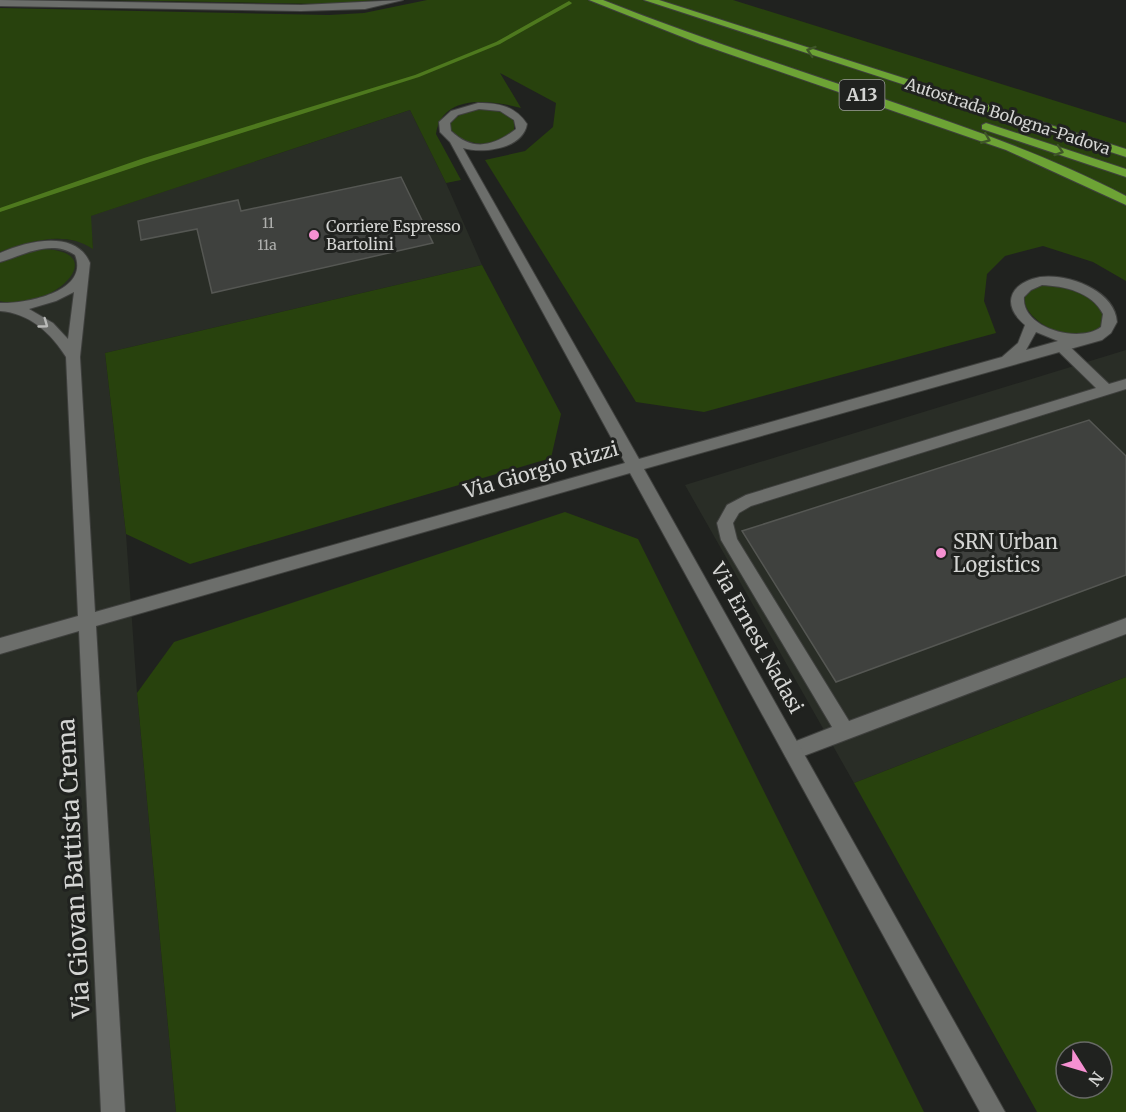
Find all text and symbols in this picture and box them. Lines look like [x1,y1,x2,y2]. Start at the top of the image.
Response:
one-way arrow [806,46,816,58]
street label: Autostrada Bologna-Padova [902,73,1113,159]
road number: A13 [840,80,884,110]
one-way arrow [980,132,991,144]
one-way arrow [1053,144,1064,156]
house number: 11 [262,214,274,232]
place label: Corriere Espresso Bartolini [326,216,461,254]
marker: Corriere Espresso Bartolini [307,228,321,242]
house number: 11a [257,236,277,254]
one-way arrow [38,317,49,328]
street label: Via Giorgio Rizzi [460,435,621,504]
place label: SRN Urban Logistics [953,529,1058,577]
marker: SRN Urban Logistics [934,546,948,560]
street label: Via Ernest Nadasi [705,557,809,717]
street label: Via Giovan Battista Crema [50,717,97,1019]
north arrow [1054,1040,1114,1100]
text: N [1084,1068,1108,1090]

